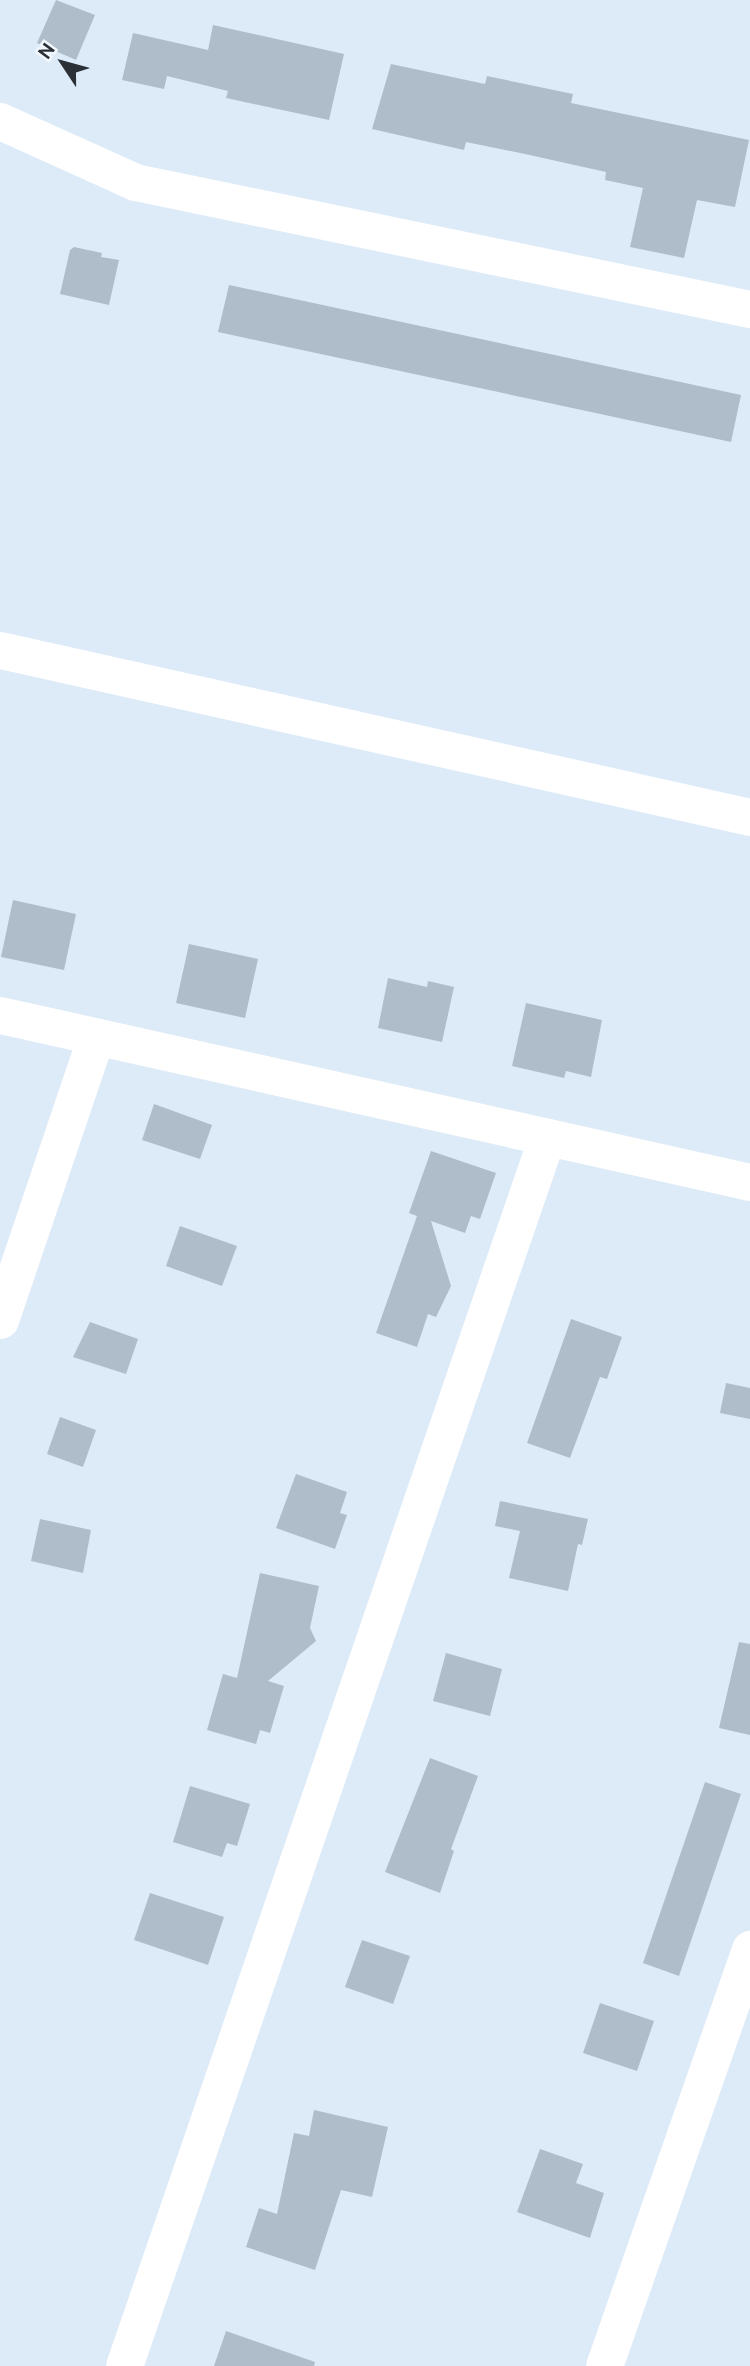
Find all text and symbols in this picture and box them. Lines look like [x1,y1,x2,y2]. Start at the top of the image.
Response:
north arrow [28,28,98,98]
text: N [33,38,59,63]

